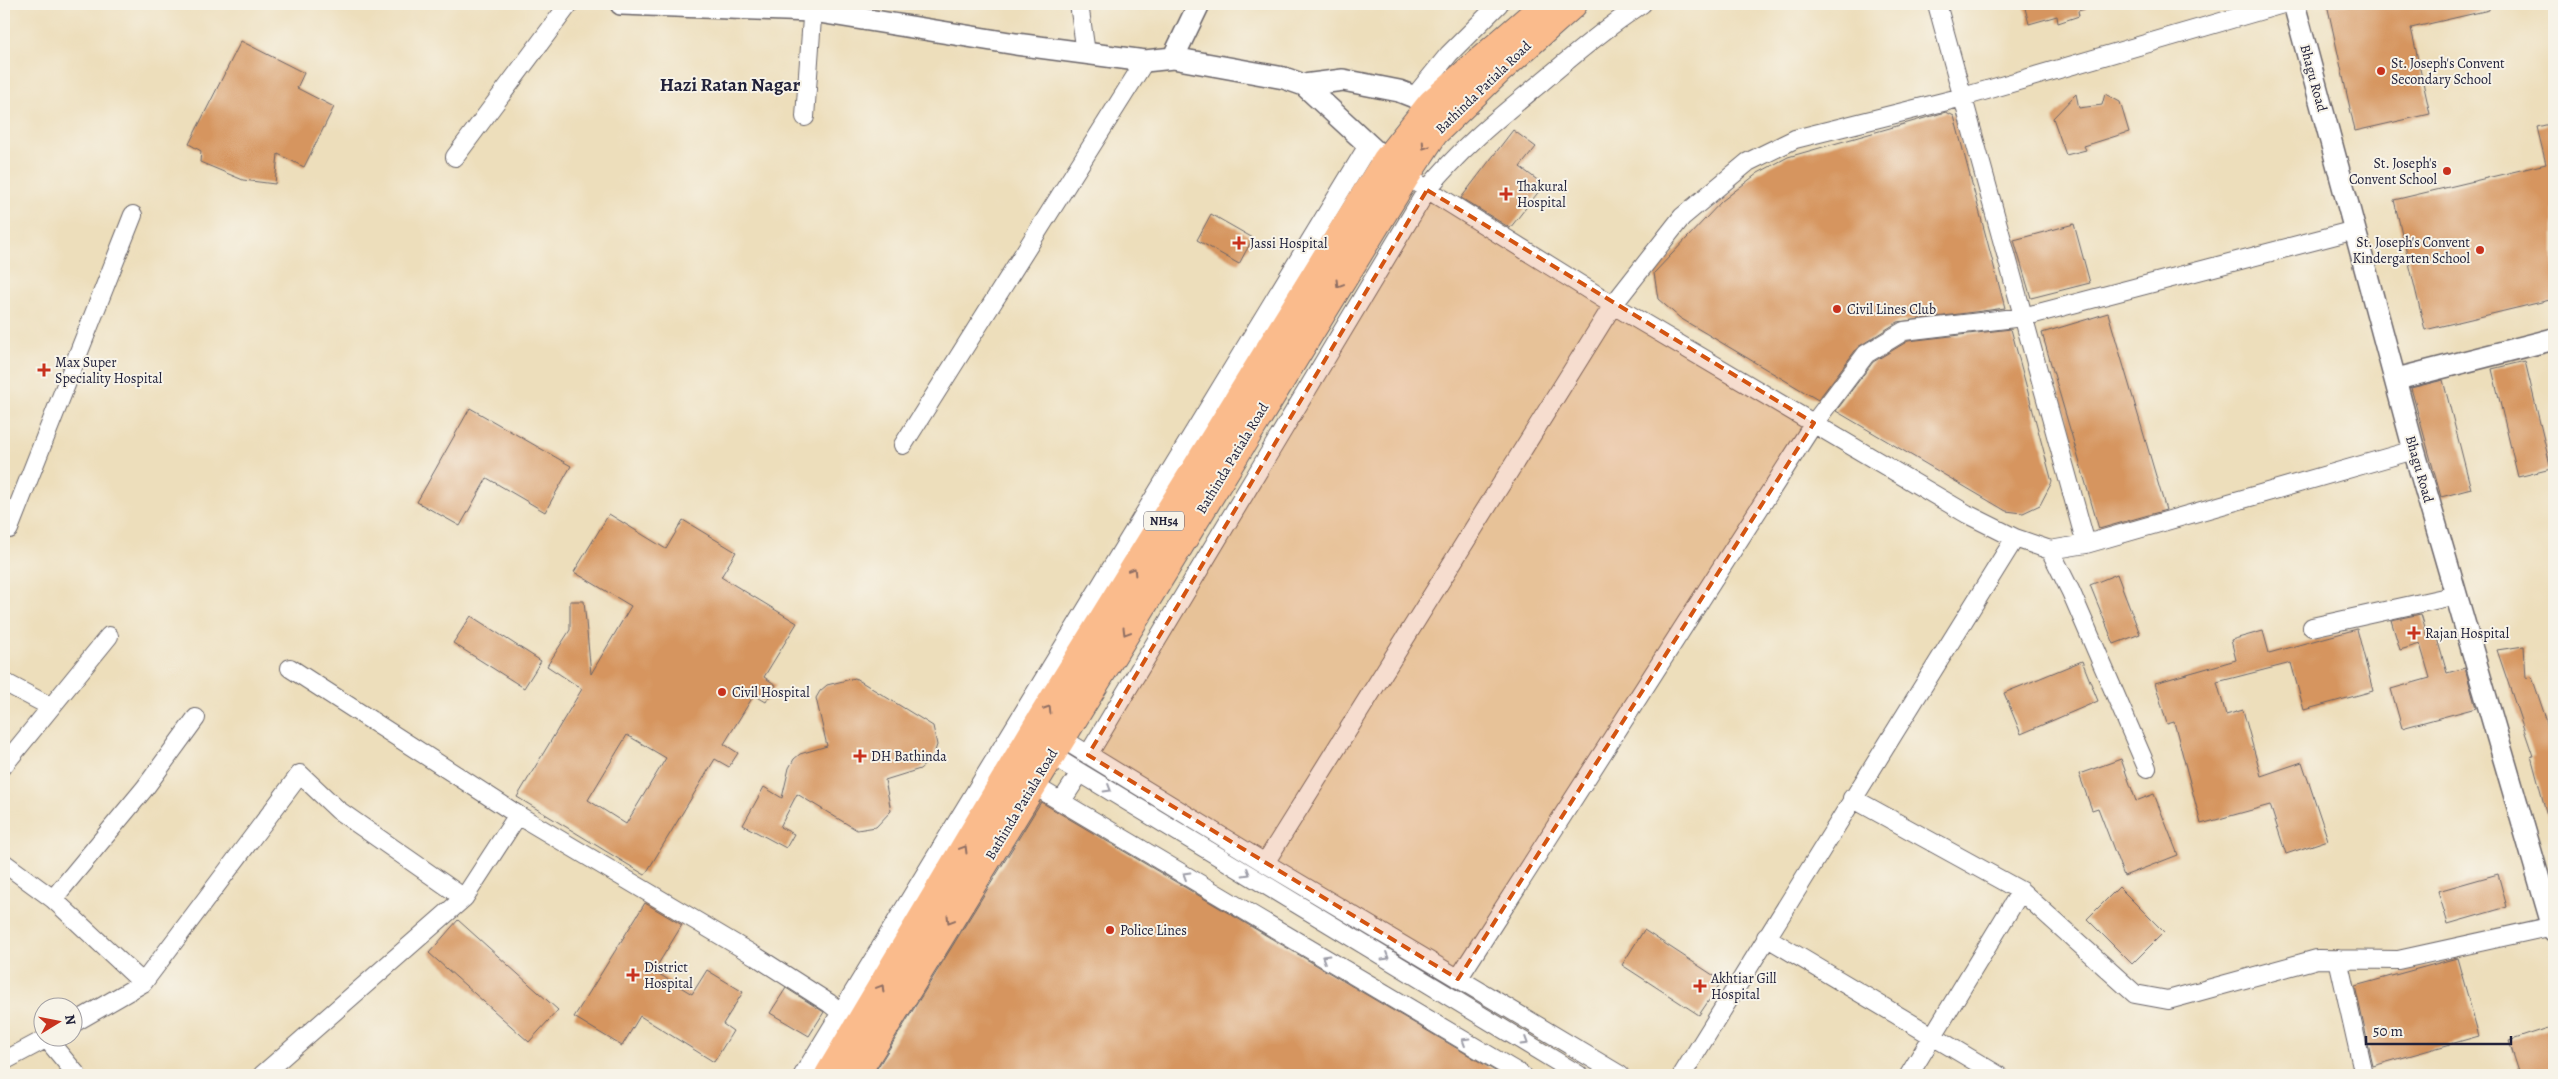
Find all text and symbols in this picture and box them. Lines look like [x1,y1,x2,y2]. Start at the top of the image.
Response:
street label: Bathinda Patiala Road [1431,36,1536,138]
street label: Bhagu Road [2295,42,2332,114]
place label: St. Joseph's Convent Secondary School [2391,54,2505,89]
marker: St. Joseph's Convent Secondary School [2375,65,2387,77]
district label: Hazi Ratan Nagar [660,72,800,98]
one-way arrow [1422,141,1431,150]
place label: St. Joseph's Convent School [2349,154,2438,189]
marker: St. Joseph's Convent School [2441,165,2453,177]
place label: Thakural Hospital [1517,177,1568,212]
marker: Thakural Hospital [1499,187,1513,201]
place label: St. Joseph's Convent Kindergarten School [2352,233,2471,268]
place label: Jassi Hospital [1250,234,1328,253]
marker: Jassi Hospital [1232,236,1246,250]
marker: St. Joseph's Convent Kindergarten School [2474,244,2486,256]
one-way arrow [1336,279,1345,288]
place label: Civil Lines Club [1847,300,1936,319]
marker: Civil Lines Club [1831,303,1843,315]
place label: Max Super Speciality Hospital [55,353,163,388]
marker: Max Super Speciality Hospital [37,363,51,377]
street label: Bathinda Patiala Road [1192,399,1273,517]
street label: Bhagu Road [2401,433,2438,505]
road number: NH54 [1144,512,1184,530]
one-way arrow [1127,568,1136,577]
place label: Rajan Hospital [2425,624,2510,643]
one-way arrow [1123,626,1133,635]
marker: Rajan Hospital [2407,626,2421,640]
place label: Civil Hospital [732,683,810,702]
marker: Civil Hospital [716,686,728,698]
one-way arrow [1041,706,1051,715]
street label: Bathinda Patiala Road [981,745,1062,863]
place label: DH Bathinda [871,747,947,766]
marker: DH Bathinda [853,749,867,763]
one-way arrow [1102,783,1111,793]
one-way arrow [958,845,968,854]
one-way arrow [1242,867,1251,877]
one-way arrow [1182,872,1191,882]
one-way arrow [947,914,957,923]
place label: Police Lines [1120,921,1187,940]
marker: Police Lines [1104,924,1116,936]
one-way arrow [1381,951,1390,961]
one-way arrow [1322,954,1331,964]
place label: District Hospital [644,958,693,993]
marker: District Hospital [626,968,640,982]
place label: Akhtiar Gill Hospital [1710,969,1777,1004]
marker: Akhtiar Gill Hospital [1693,979,1707,993]
one-way arrow [874,985,884,994]
north arrow [32,996,82,1046]
text: N [60,1013,81,1027]
scale bar [2366,1014,2510,1046]
text: 50 m [2373,1021,2403,1041]
one-way arrow [1520,1035,1529,1045]
one-way arrow [1462,1037,1471,1047]

